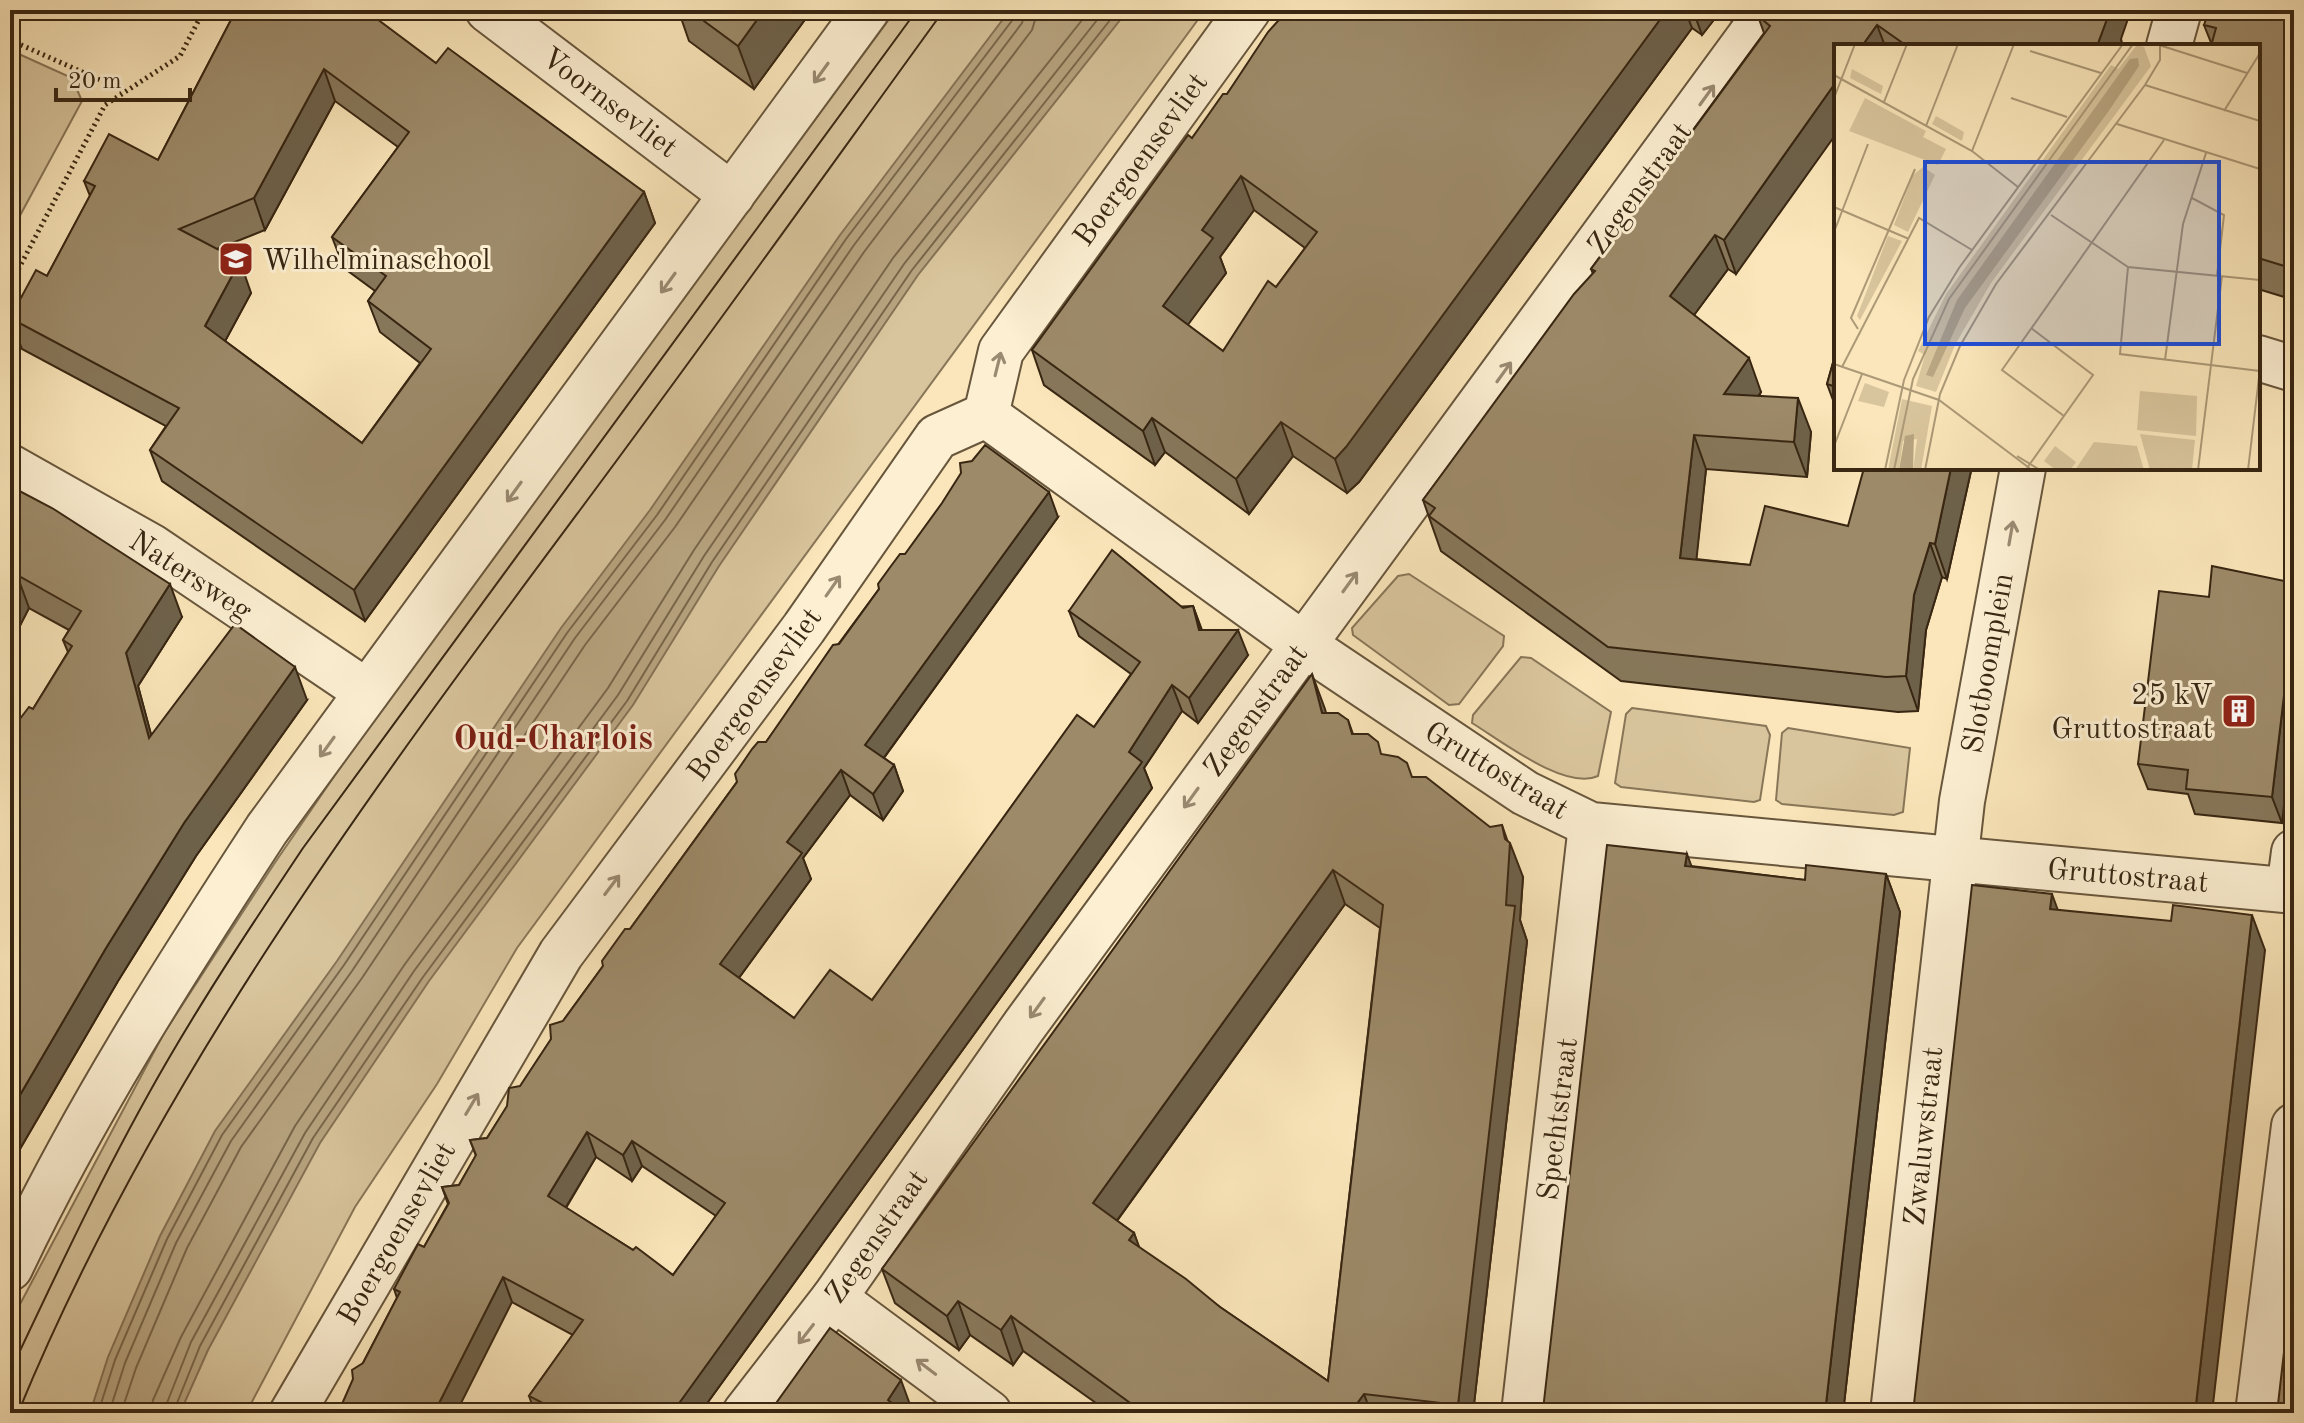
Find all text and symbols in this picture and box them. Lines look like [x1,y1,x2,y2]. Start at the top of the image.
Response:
street label: Voornsevliet [535,43,682,164]
inset map [1834,44,2260,470]
scale bar [56,52,190,102]
one-way arrow [813,62,830,83]
street label: Boergoensevliet [1069,68,1214,252]
text: 20 m [68,70,122,94]
one-way arrow [1699,85,1716,107]
street label: Zegenstraat [1583,117,1698,261]
school or university icon: Wilhelminaschool [217,240,255,278]
place label: Wilhelminaschool [262,246,490,276]
one-way arrow [659,271,676,293]
one-way arrow [992,351,1007,377]
one-way arrow [1495,362,1512,384]
one-way arrow [505,481,522,503]
one-way arrow [2004,521,2019,546]
street label: Natersweg [123,526,257,627]
street label: Slotboomplein [1958,571,2020,756]
one-way arrow [1341,572,1358,593]
one-way arrow [825,575,841,597]
street label: Boergoensevliet [683,603,828,787]
street label: Zegenstraat [1199,639,1314,783]
place label: 25 kV Gruttostraat [2051,681,2213,745]
building icon: 25 kV Gruttostraat [2220,692,2258,730]
street label: Gruttostraat [1419,717,1573,826]
district label: Oud-Charlois [453,723,653,757]
one-way arrow [318,736,335,757]
one-way arrow [1183,787,1200,808]
street label: Gruttostraat [2046,855,2210,899]
one-way arrow [603,875,620,896]
one-way arrow [1029,996,1045,1018]
street label: Spechtstraat [1534,1036,1584,1202]
street label: Zwaluwstraat [1901,1045,1949,1227]
one-way arrow [464,1093,480,1116]
street label: Boergoensevliet [333,1137,462,1331]
street label: Zegenstraat [821,1165,935,1309]
one-way arrow [797,1323,815,1344]
one-way arrow [916,1358,937,1375]

